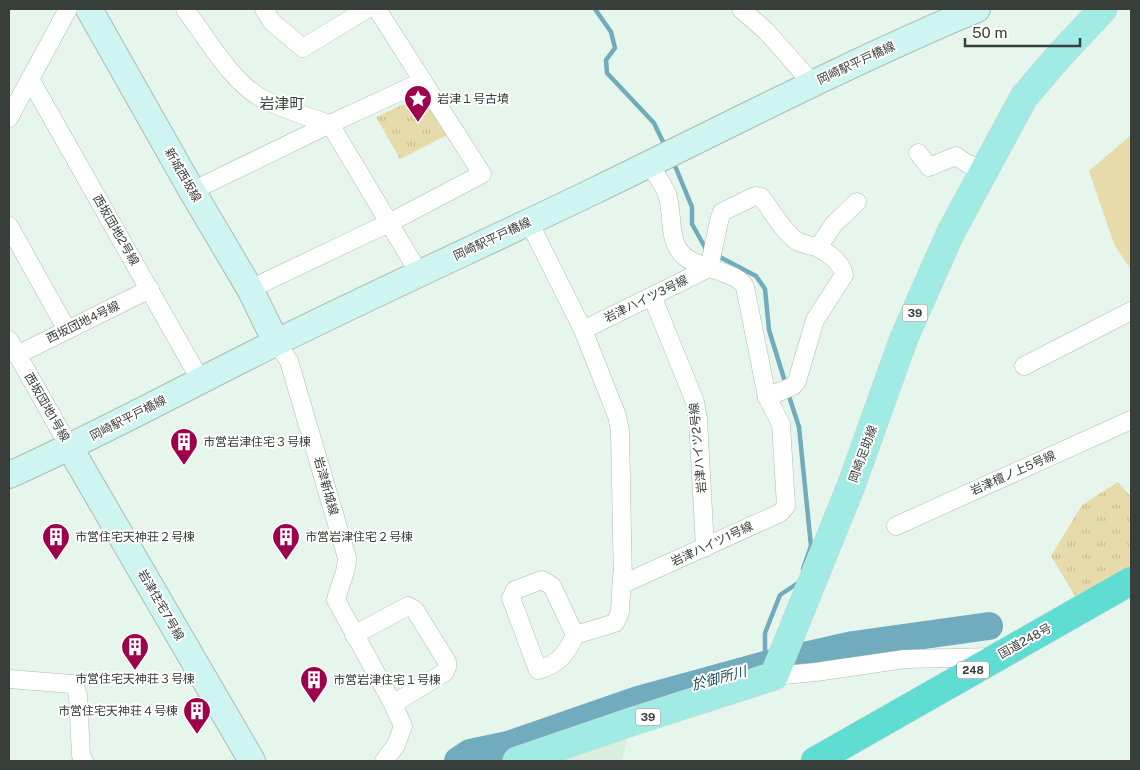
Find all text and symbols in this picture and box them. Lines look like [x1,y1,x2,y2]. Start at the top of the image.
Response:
scale bar [965,15,1080,47]
text: 50 m [972,24,1007,41]
street label: 岡崎駅平戸橋線 [815,39,897,87]
place icon: 岩津１号古墳 [403,84,433,123]
place label: 岩津１号古墳 [437,92,509,106]
district label: 岩津町 [259,95,305,112]
street label: 新城西坂線 [162,146,204,204]
street label: 西坂団地2号線 [90,192,142,268]
street label: 岡崎駅平戸橋線 [451,215,533,263]
street label: 岩津ハイツ3号線 [602,273,690,325]
street label: 西坂団地4号線 [44,298,122,346]
road number: 39 [902,304,928,322]
street label: 西坂団地1号線 [22,370,72,444]
street label: 岡崎駅平戸橋線 [87,393,169,443]
street label: 岩津ハイツ2号線 [687,402,709,494]
street label: 岡崎足助線 [846,423,880,485]
building icon: 市営岩津住宅３号棟 [169,427,199,466]
place label: 市営岩津住宅３号棟 [203,435,311,449]
street label: 岩津檀ノ上5号線 [968,448,1058,498]
street label: 岩津新城線 [311,455,341,517]
street label: 岩津ハイツ1号線 [669,519,755,569]
building icon: 市営住宅天神荘２号棟 [41,522,71,561]
building icon: 市営岩津住宅２号棟 [271,522,301,561]
place label: 市営住宅天神荘２号棟 [75,530,195,544]
place label: 市営岩津住宅２号棟 [305,530,413,544]
street label: 岩津住宅7号線 [135,567,187,643]
street label: 国道248号 [996,621,1054,661]
building icon: 市営住宅天神荘３号棟 [120,632,150,671]
road number: 248 [957,662,989,678]
water label: 於御所川 [690,663,750,693]
building icon: 市営岩津住宅１号棟 [299,665,329,704]
place label: 市営住宅天神荘３号棟 [75,672,195,686]
place label: 市営岩津住宅１号棟 [333,673,441,687]
building icon: 市営住宅天神荘４号棟 [182,696,212,735]
place label: 市営住宅天神荘４号棟 [58,704,178,718]
road number: 39 [636,709,660,726]

